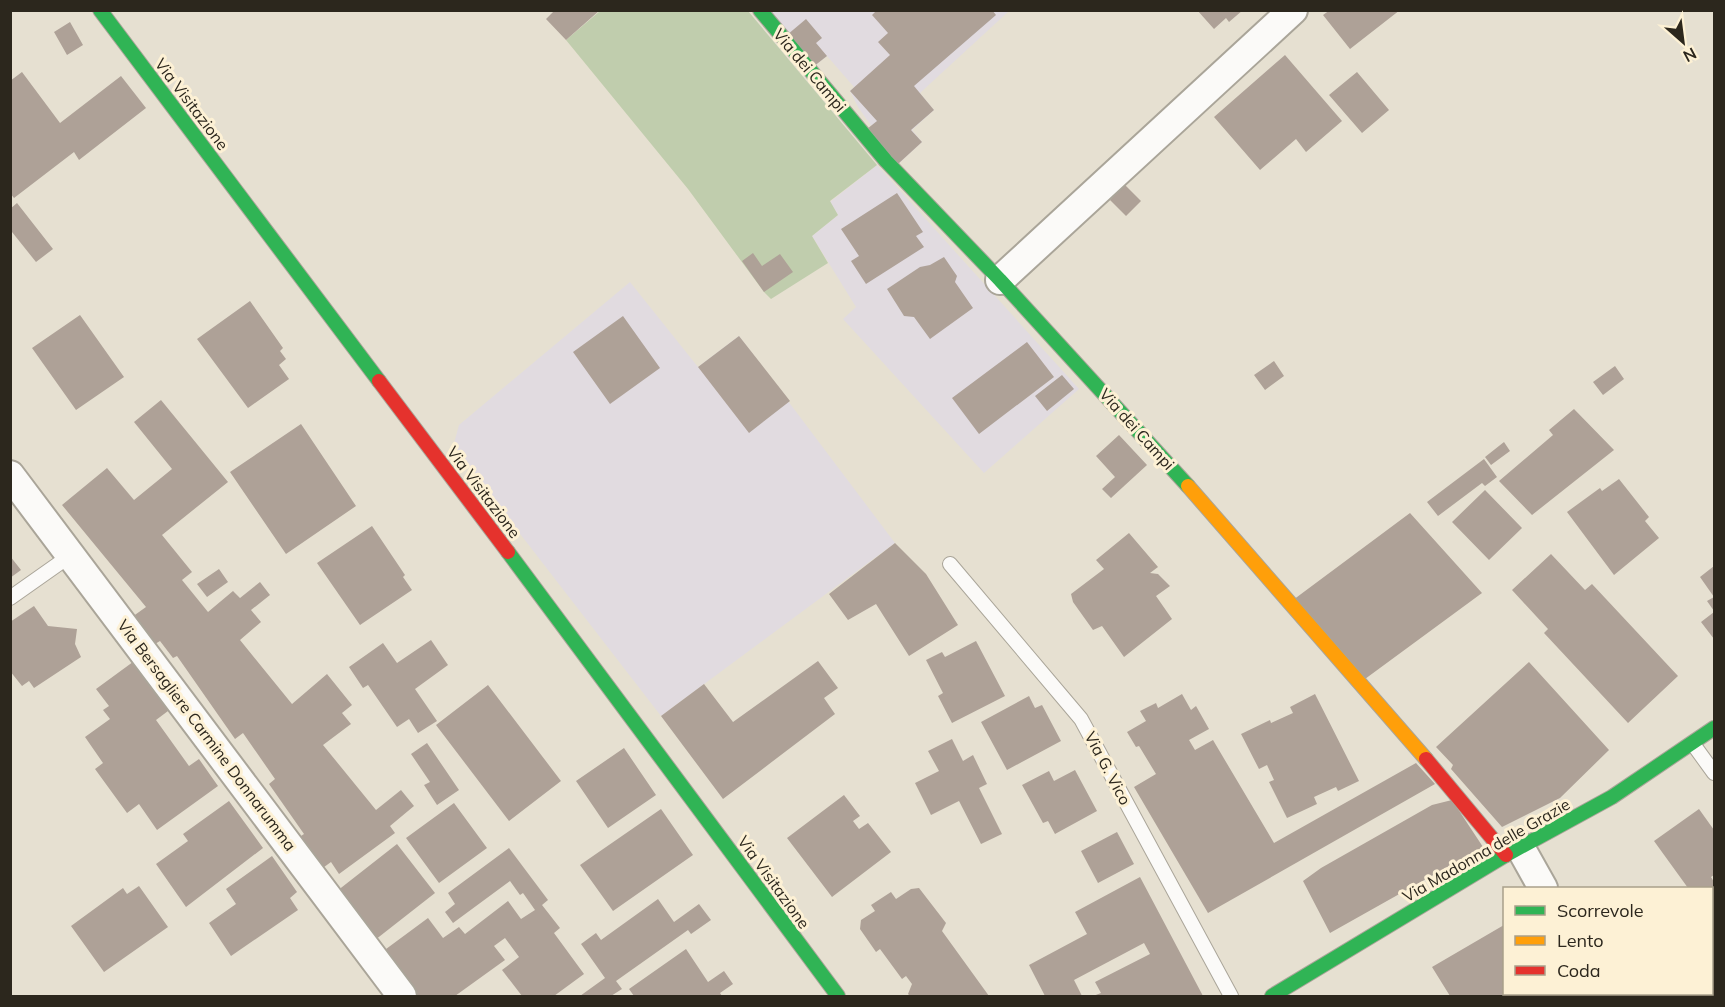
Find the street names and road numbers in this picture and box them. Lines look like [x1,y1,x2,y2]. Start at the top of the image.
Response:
street label: Via dei Campi [769,24,851,116]
street label: Via Visitazione [151,54,233,154]
street label: Via dei Campi [1095,384,1179,474]
street label: Via Visitazione [443,442,525,542]
street label: Via Bersagliere Carmine Donnarumma [113,615,301,855]
street label: Via G. Vico [1080,728,1136,808]
street label: Via Madonna delle Grazie [1399,794,1573,906]
street label: Via Visitazione [734,832,814,932]

